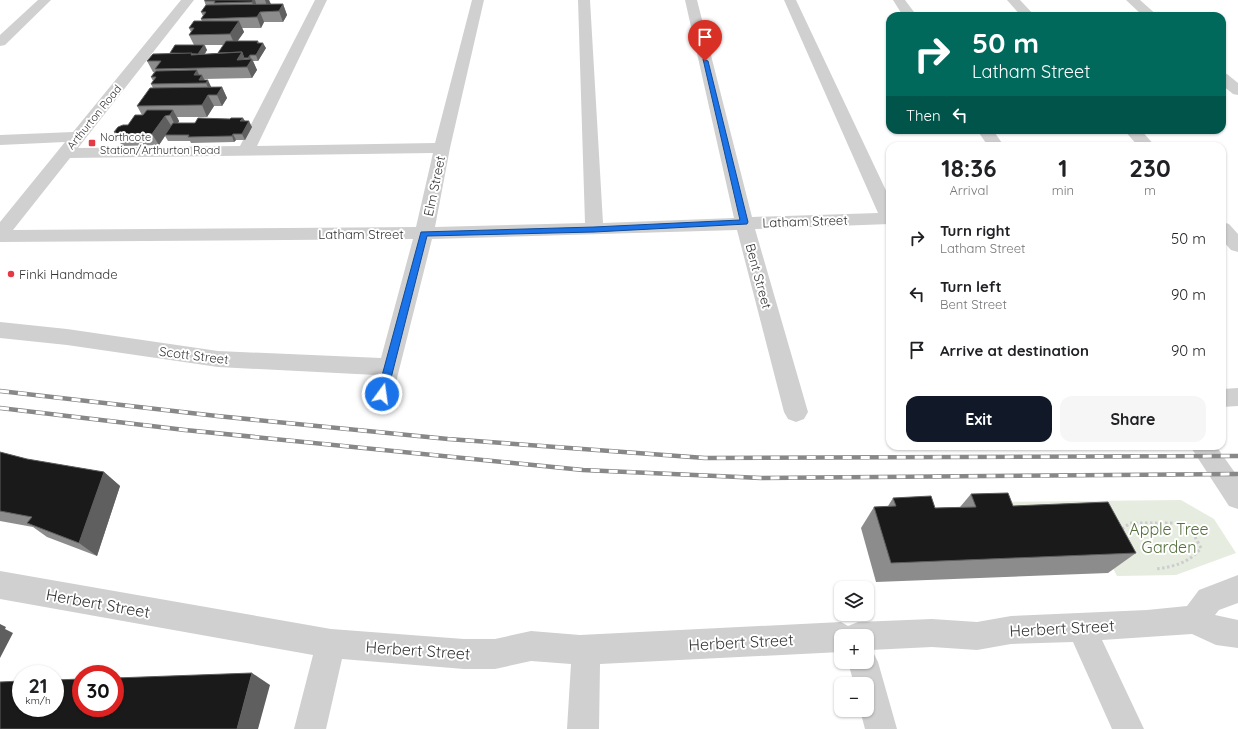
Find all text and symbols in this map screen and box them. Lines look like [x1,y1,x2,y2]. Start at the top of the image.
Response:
pin [688,20,722,61]
text: 50 m [972,25,1039,60]
icon: arrive [694,26,716,48]
icon: right [906,28,958,80]
text: Latham Street [972,60,1090,83]
street label: Arthurton Road [64,82,124,152]
icon: left [949,104,971,126]
text: Then [906,106,941,125]
place label: Northcote Station/Arthurton Road [100,130,220,157]
marker: Northcote Station/Arthurton Road [87,138,97,148]
text: 18:36 [941,153,997,183]
text: 1 [1058,153,1068,183]
text: 230 [1129,153,1171,183]
street label: Elm Street [420,154,448,218]
text: Arrival [949,182,988,198]
text: min [1052,182,1074,198]
text: m [1144,182,1156,198]
street label: Latham Street [762,212,848,230]
text: Turn right [940,221,1011,240]
street label: Latham Street [318,226,404,242]
icon: right [906,227,928,249]
text: 50 m [1171,229,1206,248]
text: Latham Street [940,240,1025,256]
street label: Bent Street [743,242,775,310]
place label: Finki Handmade [19,266,118,282]
marker: Finki Handmade [6,269,16,279]
text: Turn left [940,277,1002,296]
icon: left [906,283,928,305]
text: 90 m [1171,285,1206,304]
text: Bent Street [940,296,1007,312]
icon: arrive [906,339,928,361]
text: Arrive at destination [940,341,1089,360]
text: 90 m [1171,341,1206,360]
street label: Scott Street [158,343,230,367]
position arrow [361,373,403,415]
button: Exit [906,396,1052,442]
button: Share [1060,396,1206,442]
park label: Apple Tree Garden [1129,519,1209,557]
map controls [834,581,874,717]
button: layers [834,581,874,621]
street label: Herbert Street [44,584,152,622]
street label: Herbert Street [1009,615,1115,641]
street label: Herbert Street [688,629,794,655]
button: + [834,629,874,669]
street label: Herbert Street [365,636,471,664]
speed limit sign: 30 [72,665,124,717]
text: 21 [28,673,48,698]
button: − [834,677,874,717]
text: km/h [25,694,51,707]

